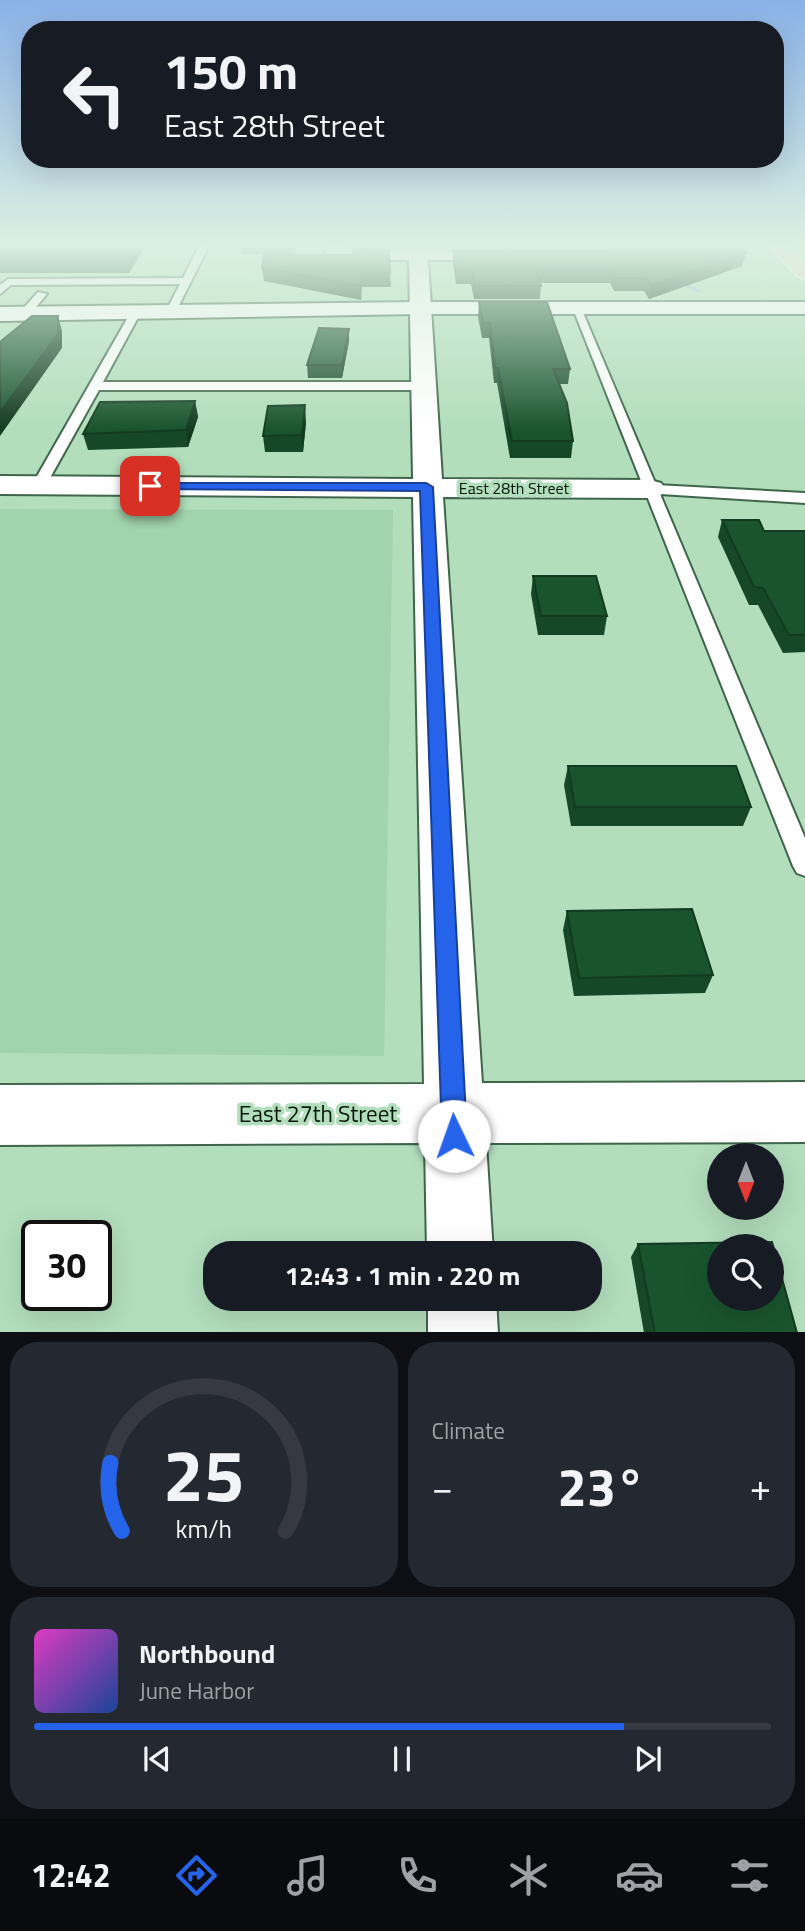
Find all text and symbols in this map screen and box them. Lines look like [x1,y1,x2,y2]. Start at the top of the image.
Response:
text: 150 m [164,33,298,108]
icon: left [49,49,140,140]
text: East 28th Street [164,101,385,149]
pin [120,456,180,516]
icon: arrive [131,467,169,505]
street label: East 28th Street [459,476,570,500]
street label: East 27th Street [239,1096,397,1131]
position arrow [417,1099,491,1173]
north arrow [707,1143,784,1220]
map controls [707,1143,784,1311]
speed limit sign: 30 [21,1220,112,1311]
button: search [707,1234,784,1311]
text: 12:43 · 1 min · 220 m [285,1256,520,1295]
text: Climate [432,1413,505,1448]
text: 25 [163,1419,245,1529]
text: 23° [558,1447,645,1526]
text: − [432,1458,453,1516]
text: + [750,1458,771,1516]
text: km/h [175,1509,232,1547]
text: Northbound [139,1634,275,1673]
text: June Harbor [139,1673,254,1708]
icon: previous [138,1740,176,1778]
icon: pause [383,1740,421,1778]
icon: next [629,1740,667,1778]
text: 12:42 [31,1851,111,1899]
icon: directions [172,1851,221,1900]
icon: music [283,1851,332,1900]
icon: phone [393,1851,442,1900]
icon: climate [504,1851,553,1900]
icon: car [615,1851,664,1900]
icon: filters [725,1851,774,1900]

